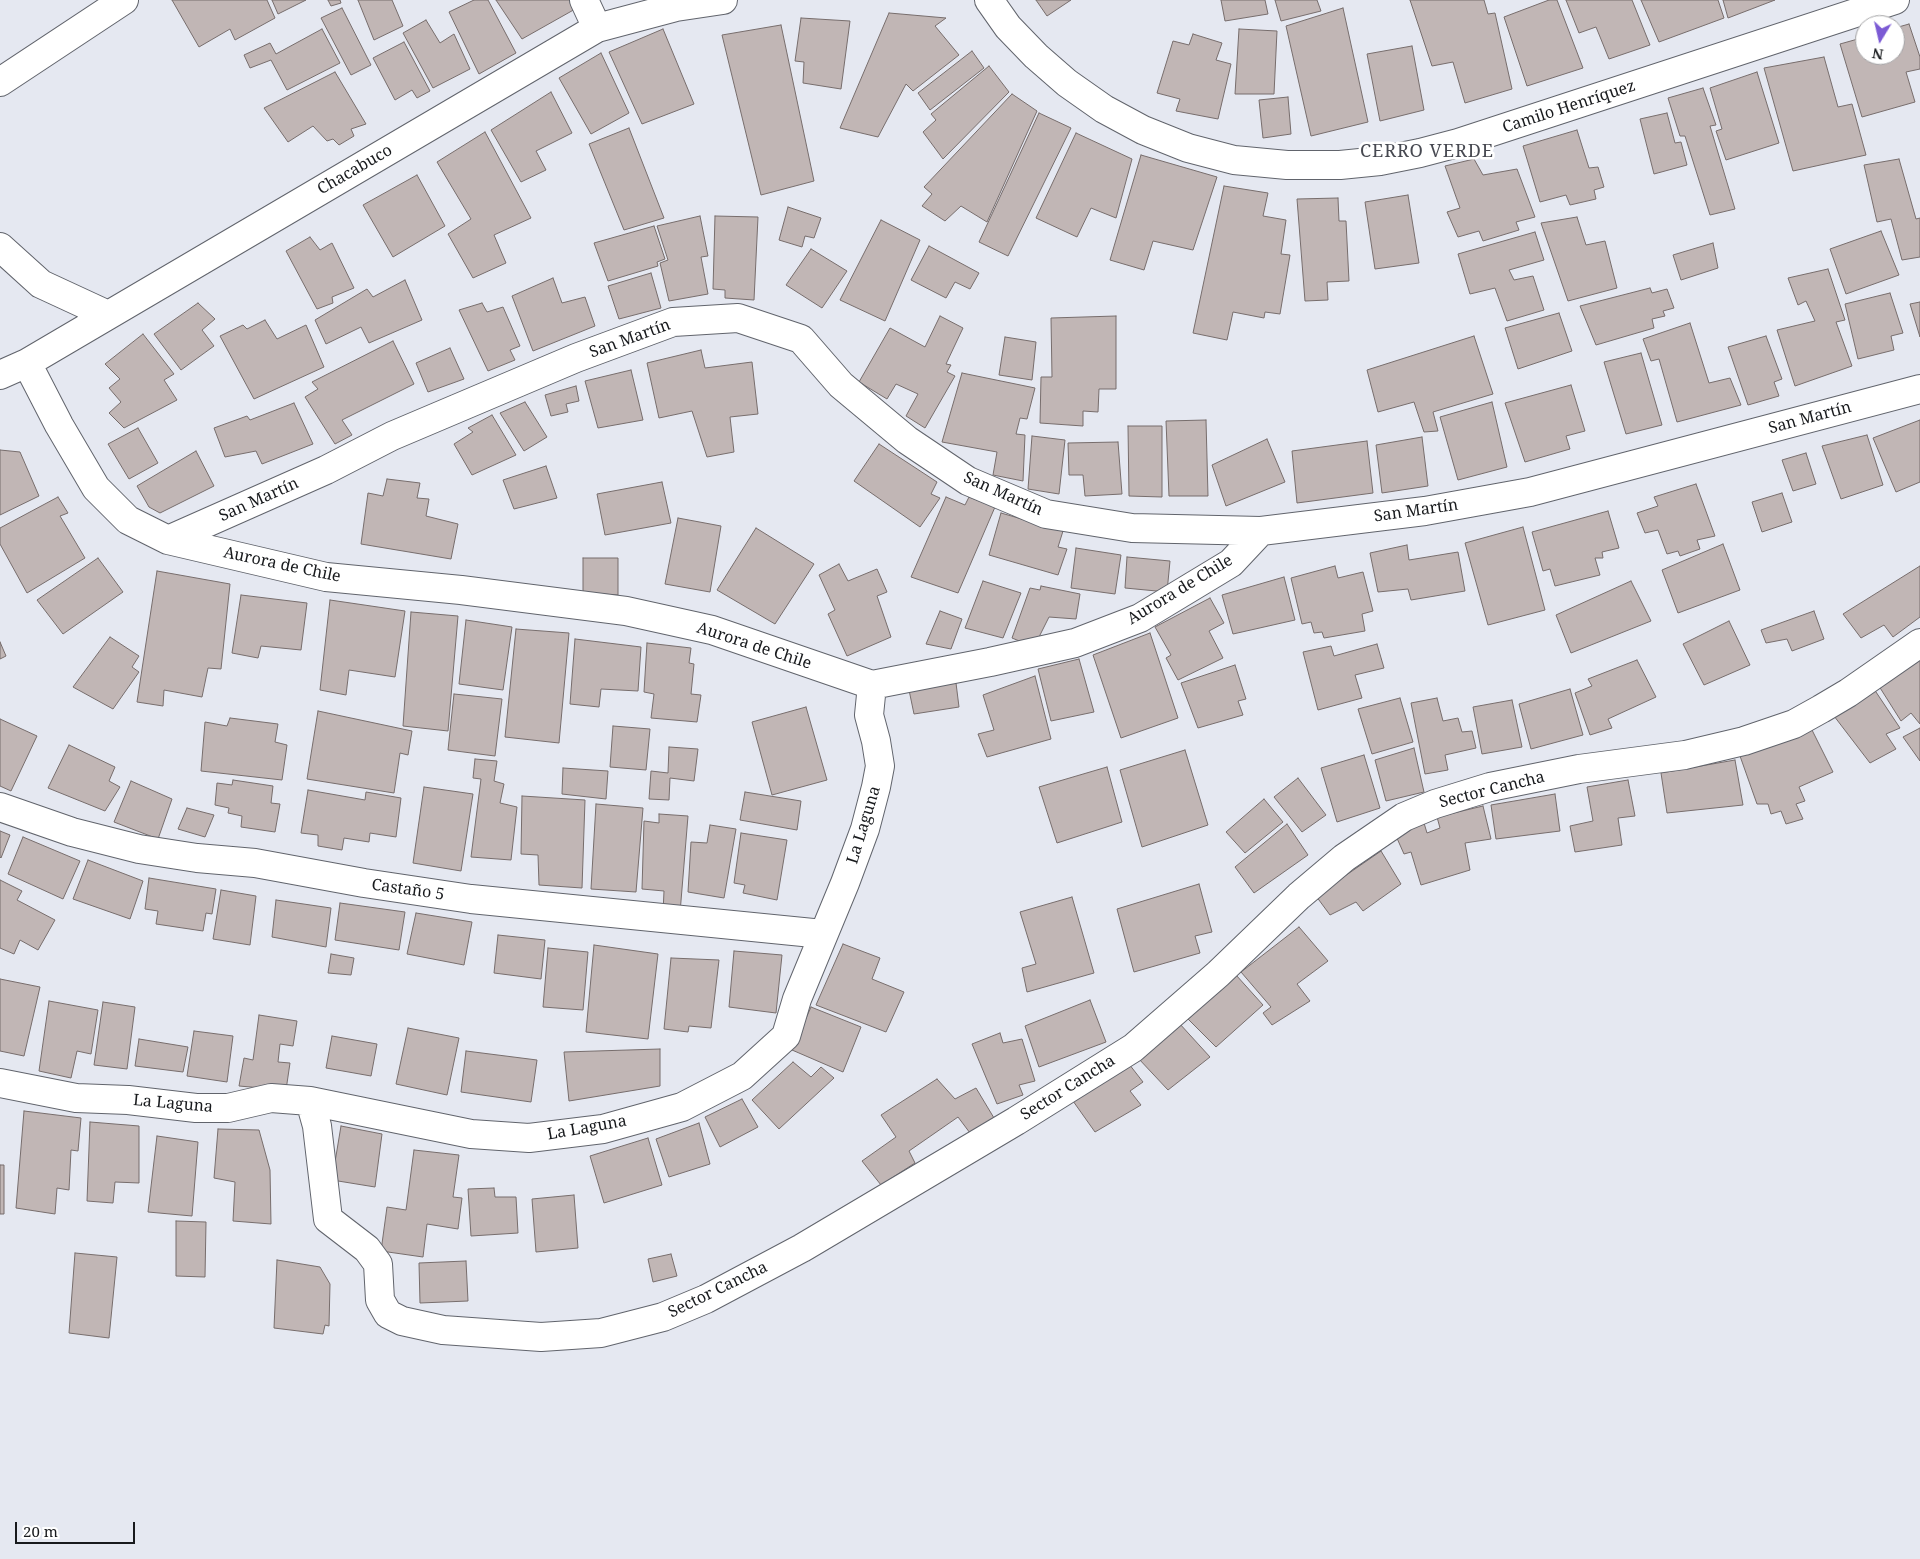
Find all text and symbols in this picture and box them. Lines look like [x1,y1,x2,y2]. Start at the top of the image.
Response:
north arrow [1855,15,1905,65]
text: N [1871,44,1885,65]
street label: Camilo Henríquez [1500,76,1638,138]
street label: Chacabuco [314,141,396,199]
district label: CERRO VERDE [1359,141,1495,163]
street label: San Martín [587,315,673,363]
street label: San Martín [1767,398,1853,438]
street label: San Martín [960,468,1046,520]
street label: San Martín [216,474,302,526]
street label: San Martín [1373,496,1459,526]
street label: Aurora de Chile [222,543,342,587]
street label: Aurora de Chile [1124,551,1236,629]
street label: Aurora de Chile [694,618,814,674]
street label: Sector Cancha [1437,768,1547,812]
street label: La Laguna [843,784,885,866]
street label: Castaño 5 [370,875,446,905]
street label: Sector Cancha [1017,1051,1119,1125]
street label: La Laguna [132,1091,214,1117]
street label: La Laguna [546,1112,628,1144]
street label: Sector Cancha [665,1258,771,1322]
scale bar [18,1512,138,1544]
text: 20 m [23,1521,58,1541]

